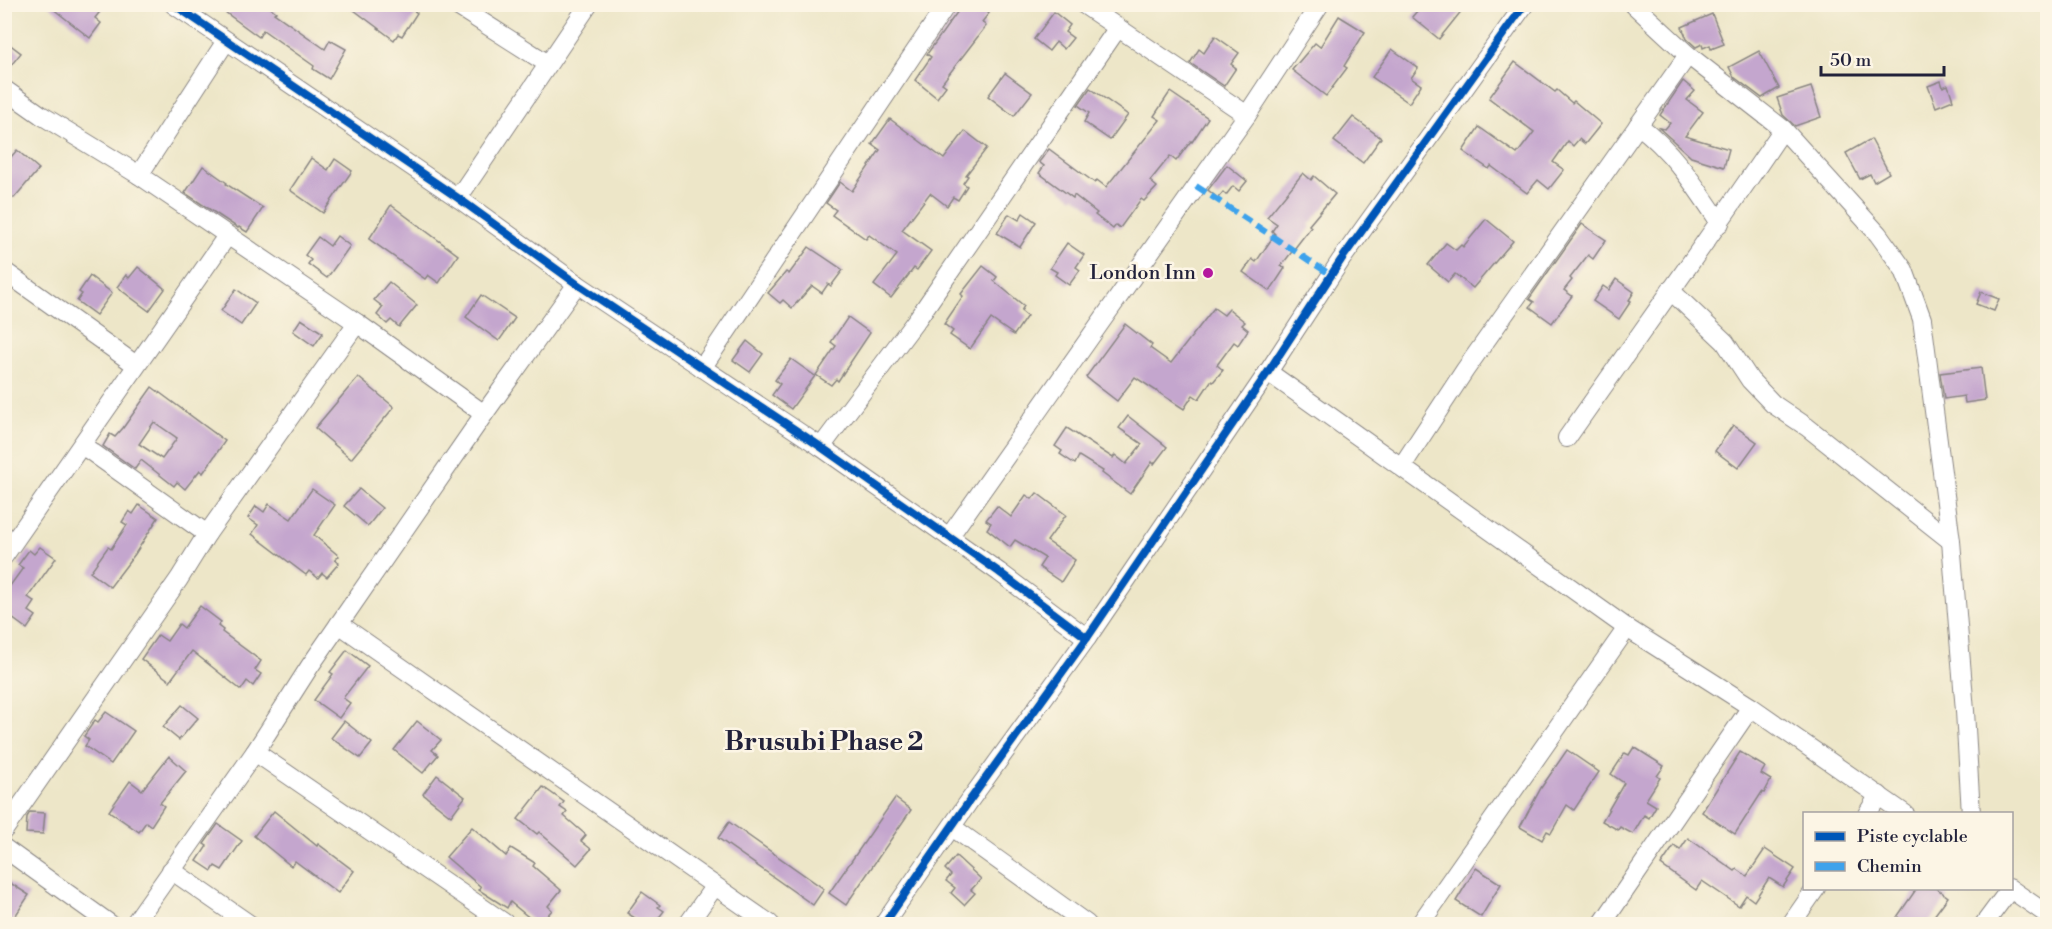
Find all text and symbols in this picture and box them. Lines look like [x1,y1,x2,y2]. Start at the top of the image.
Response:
scale bar [1821,39,1944,77]
text: 50 m [1830,49,1872,72]
place label: London Inn [1090,261,1196,286]
marker: London Inn [1201,266,1215,280]
district label: Brusubi Phase 2 [724,726,924,758]
legend [1803,812,2013,890]
text: Piste cyclable [1857,825,1968,848]
text: Chemin [1857,855,1922,878]

